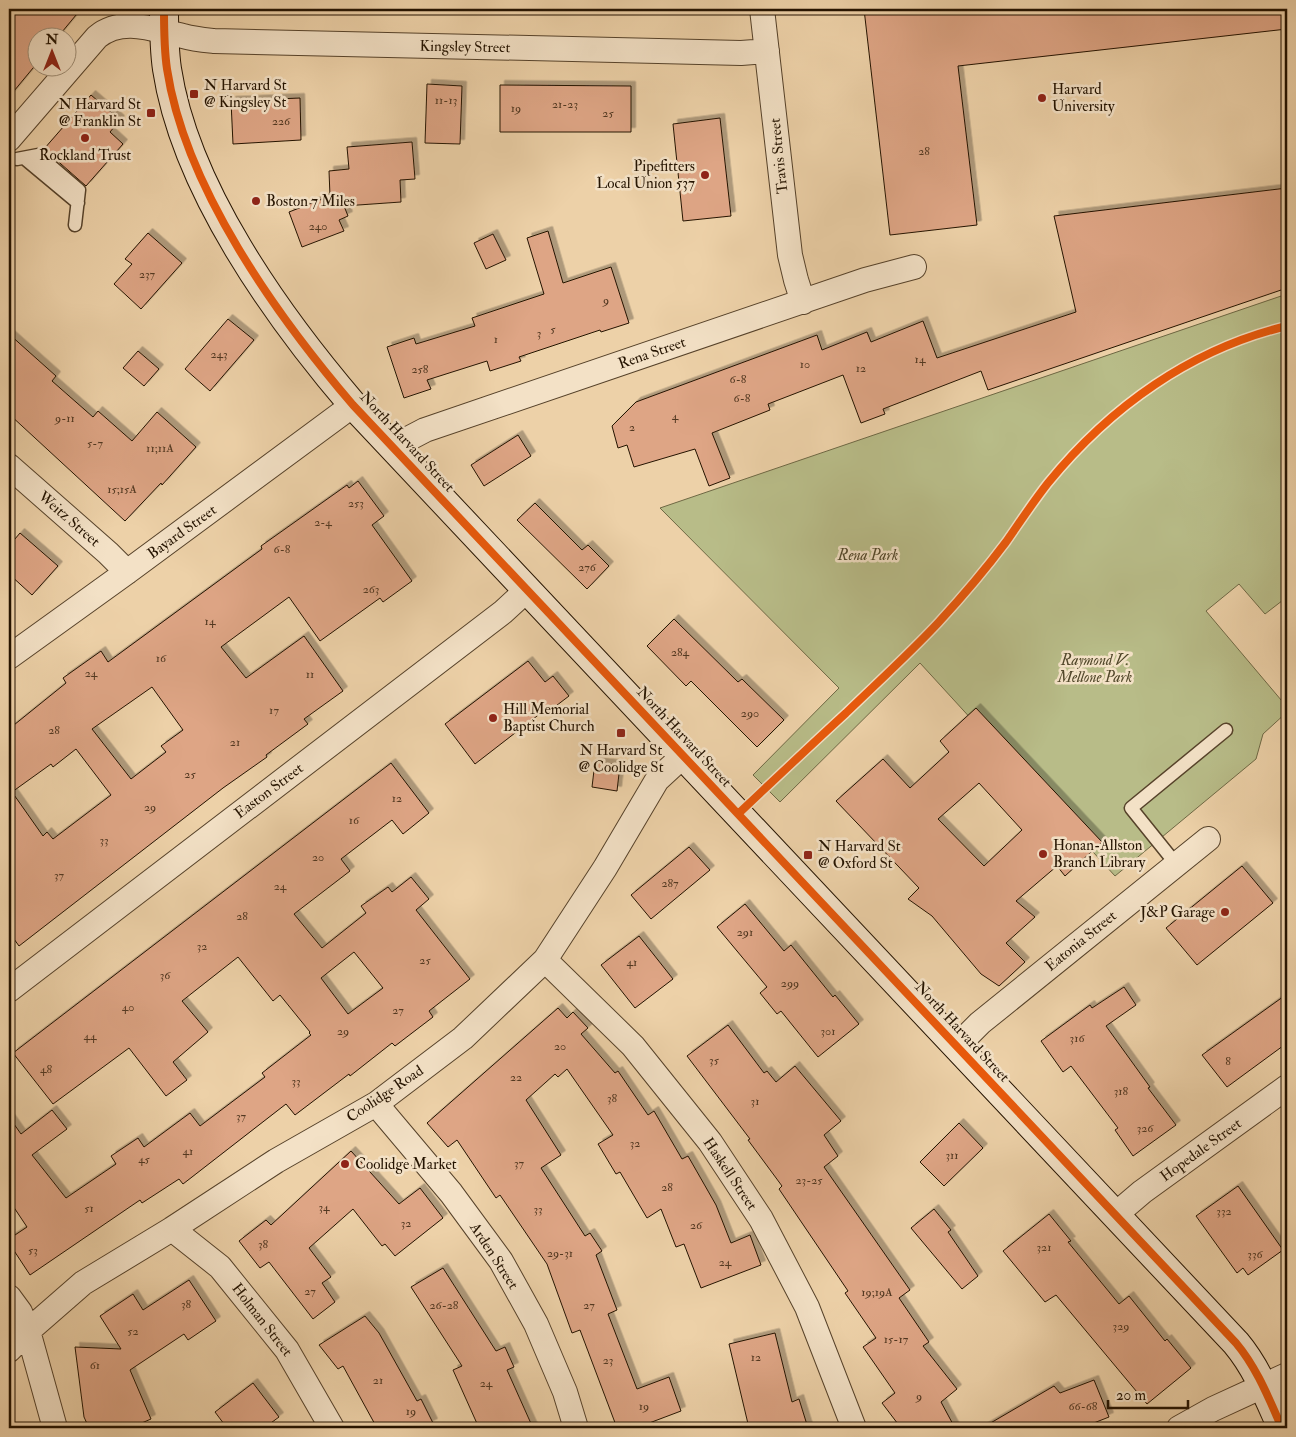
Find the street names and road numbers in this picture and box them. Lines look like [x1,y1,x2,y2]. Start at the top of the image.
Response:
street label: Kingsley Street [420,37,511,57]
street label: Travis Street [766,117,792,195]
street label: Rena Street [616,333,688,373]
street label: North Harvard Street [355,388,459,496]
street label: Weitz Street [34,486,104,551]
street label: Bayard Street [144,501,220,563]
street label: North Harvard Street [632,683,736,791]
street label: Easton Street [231,759,307,823]
street label: Eatonia Street [1042,906,1121,976]
street label: North Harvard Street [910,978,1014,1086]
street label: Coolidge Road [343,1061,428,1127]
street label: Hopedale Street [1157,1114,1246,1187]
street label: Haskell Street [699,1134,761,1214]
street label: Arden Street [465,1218,523,1293]
street label: Holman Street [227,1280,297,1361]

